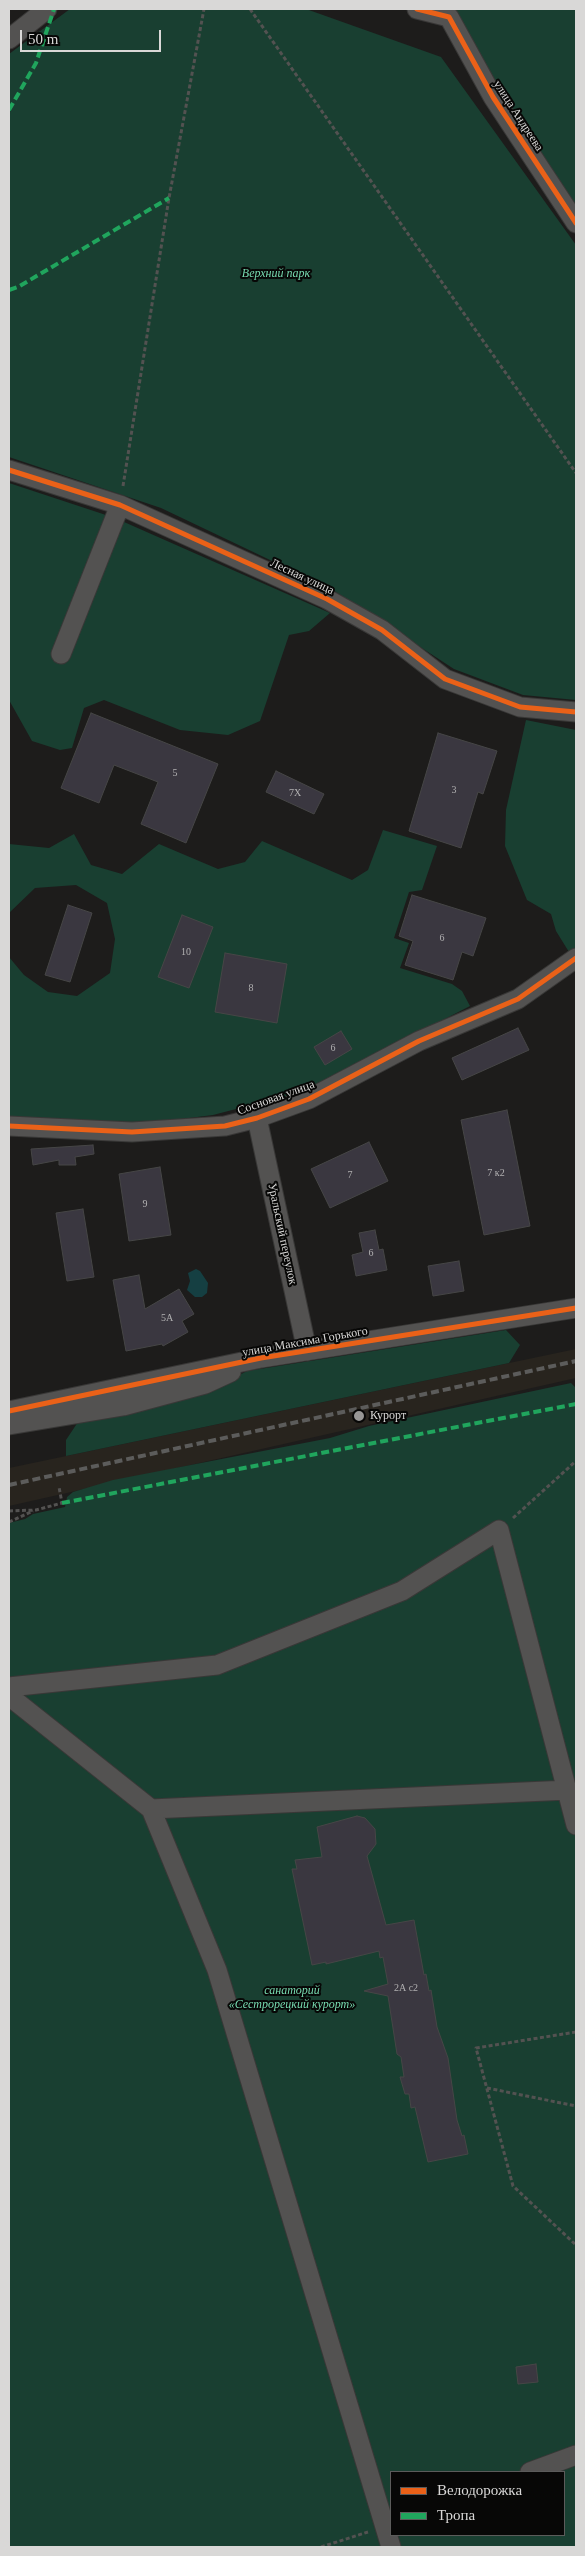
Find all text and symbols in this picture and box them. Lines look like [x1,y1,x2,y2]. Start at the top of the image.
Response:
scale bar [22,20,164,52]
text: 50 m [28,31,58,47]
street label: улица Андреева [490,78,546,154]
park label: Верхний парк [242,267,310,281]
street label: Лесная улица [268,556,336,598]
house number: 5 [172,767,178,779]
house number: 3 [452,784,456,796]
house number: 7Х [289,787,301,799]
house number: 6 [440,932,444,944]
house number: 10 [181,946,191,958]
house number: 8 [248,982,254,994]
house number: 6 [330,1042,336,1054]
street label: Сосновая улица [235,1077,317,1119]
house number: 7 к2 [487,1167,505,1179]
house number: 7 [348,1169,352,1181]
street label: Уральский переулок [264,1182,300,1286]
house number: 9 [142,1198,148,1210]
house number: 6 [368,1247,374,1259]
house number: 5А [161,1312,173,1324]
street label: улица Максима Горького [241,1324,369,1360]
marker: Курорт [352,1409,366,1423]
place label: Курорт [370,1409,406,1423]
house number: 2А с2 [394,1982,418,1994]
park label: санаторий «Сестрорецкий курорт» [229,1984,355,2012]
legend [390,2471,565,2536]
text: Велодорожка [437,2482,522,2498]
text: Тропа [437,2507,475,2523]

